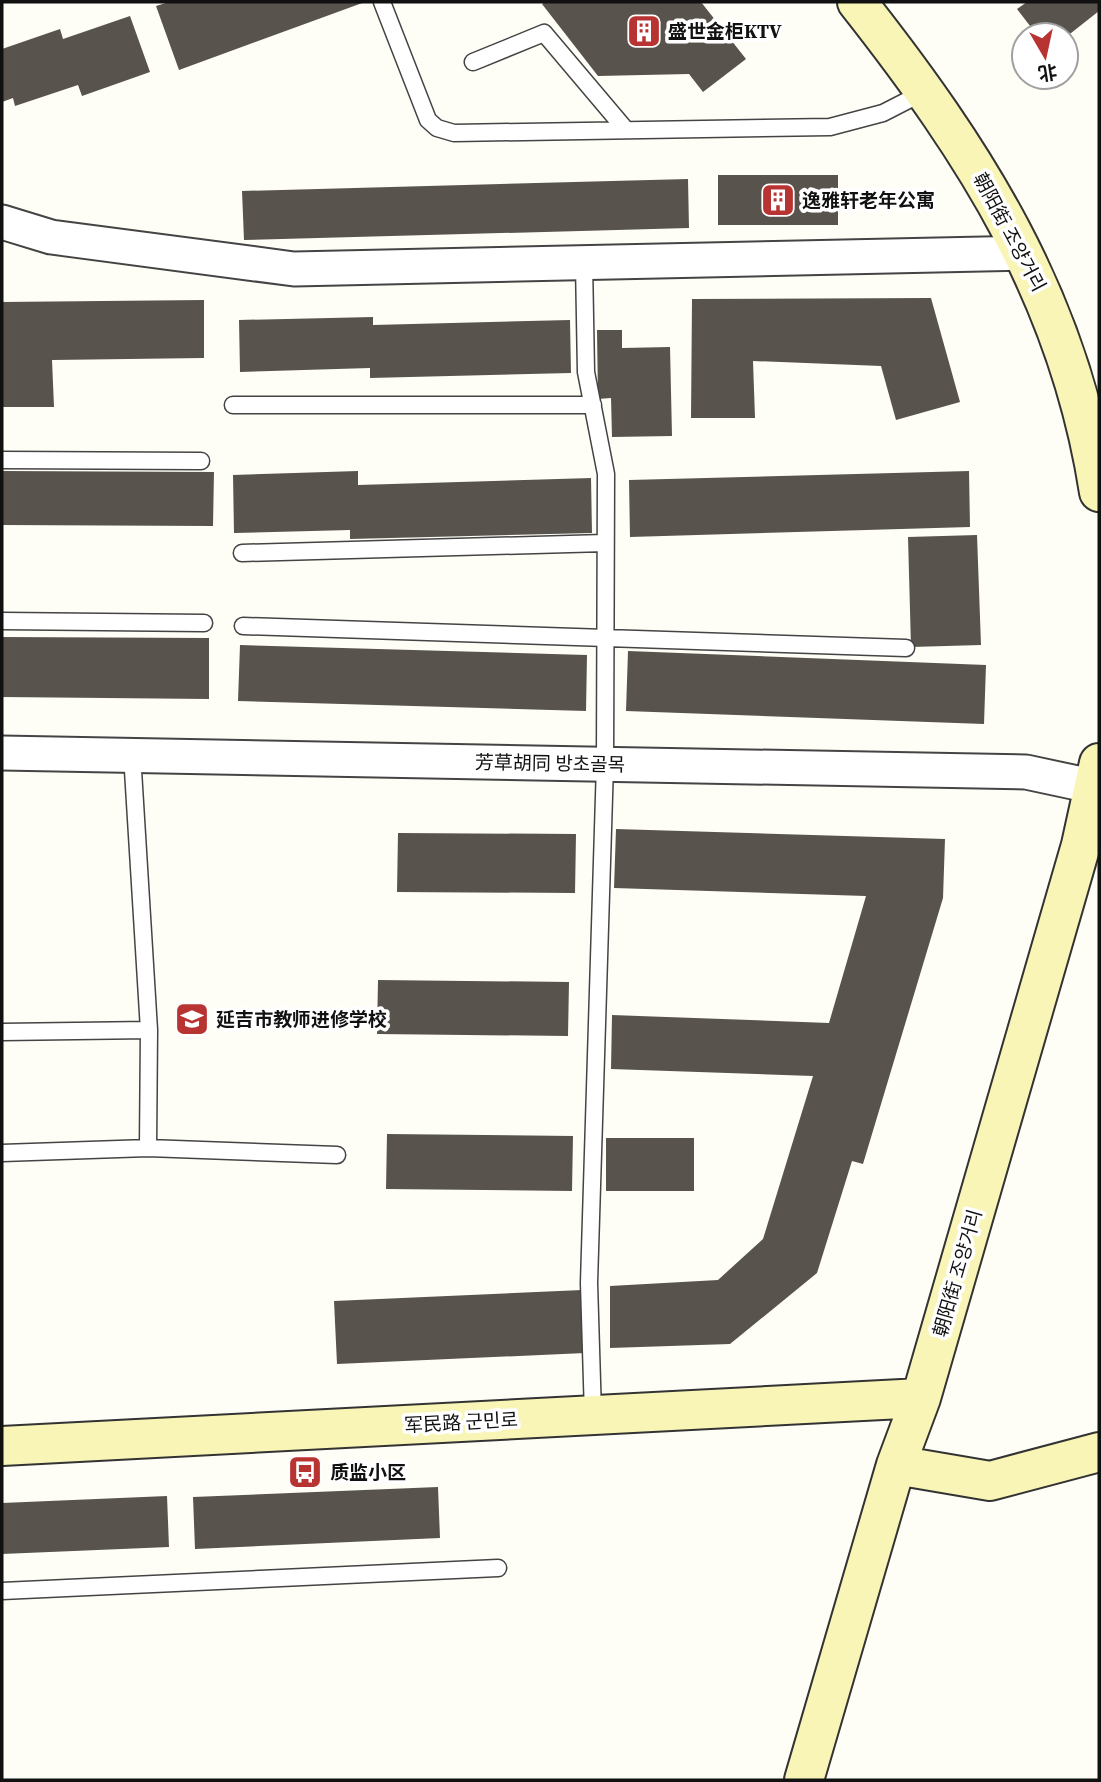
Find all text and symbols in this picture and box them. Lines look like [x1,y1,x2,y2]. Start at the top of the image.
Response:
building icon: 盛世金柜KTV [625,12,663,50]
place label: 盛世金柜KTV [668,18,782,44]
north arrow [1010,21,1080,91]
text: 北 [1036,58,1059,87]
street label: 朝阳街 조양거리 [968,168,1052,296]
building icon: 逸雅轩老年公寓 [759,181,797,219]
place label: 逸雅轩老年公寓 [802,187,935,213]
street label: 芳草胡同 방초골목 [475,749,625,777]
school or university icon: 延吉市教师进修学校 [173,1000,211,1038]
place label: 延吉市教师进修学校 [216,1006,387,1032]
street label: 朝阳街 조양거리 [926,1206,988,1340]
street label: 军民路 군민로 [403,1406,519,1438]
bus stop icon: 质监小区 [286,1453,324,1491]
place label: 质监小区 [330,1459,406,1485]

